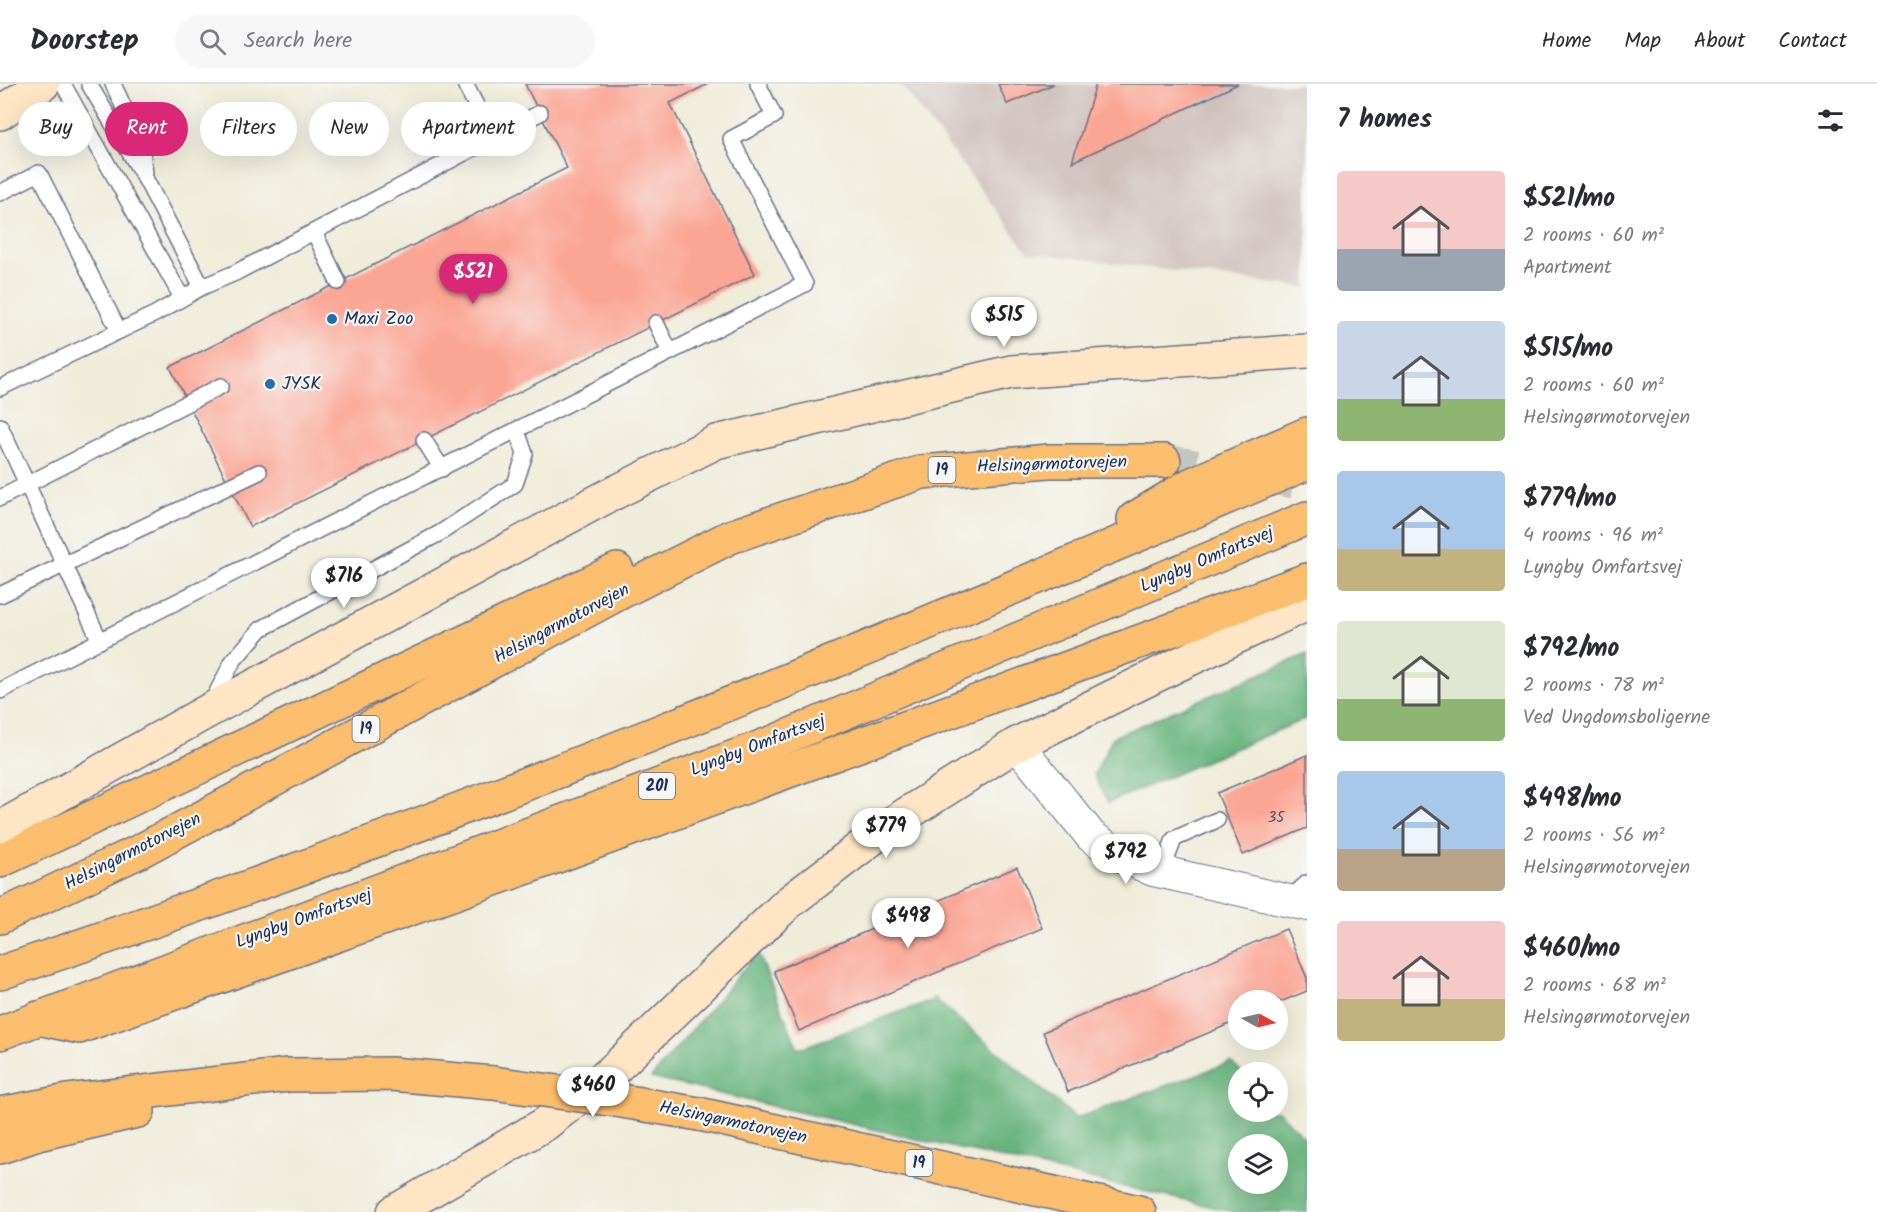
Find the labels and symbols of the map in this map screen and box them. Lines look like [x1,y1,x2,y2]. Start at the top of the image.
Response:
pin: $521 [437,254,509,305]
pin: $515 [968,297,1040,348]
place label: Maxi Zoo [344,305,413,334]
marker: Maxi Zoo [325,312,339,326]
place label: JYSK [282,370,321,399]
marker: JYSK [263,377,277,391]
street label: Helsingørmotorvejen [976,448,1128,482]
road number: 19 [928,457,956,483]
street label: Lyngby Omfartsvej [1136,518,1280,601]
pin: $716 [308,558,380,609]
street label: Helsingørmotorvejen [489,576,635,672]
street label: Lyngby Omfartsvej [686,706,831,785]
road number: 19 [352,716,380,742]
road number: 201 [639,773,675,799]
street label: Helsingørmotorvejen [59,805,207,899]
house number: 35 [1268,806,1285,830]
pin: $779 [850,808,922,859]
pin: $792 [1090,834,1162,885]
street label: Lyngby Omfartsvej [232,880,377,957]
pin: $498 [872,898,944,949]
north arrow [1228,990,1288,1050]
pin: $460 [557,1067,629,1118]
street label: Helsingørmotorvejen [656,1093,810,1153]
road number: 19 [906,1150,932,1176]

